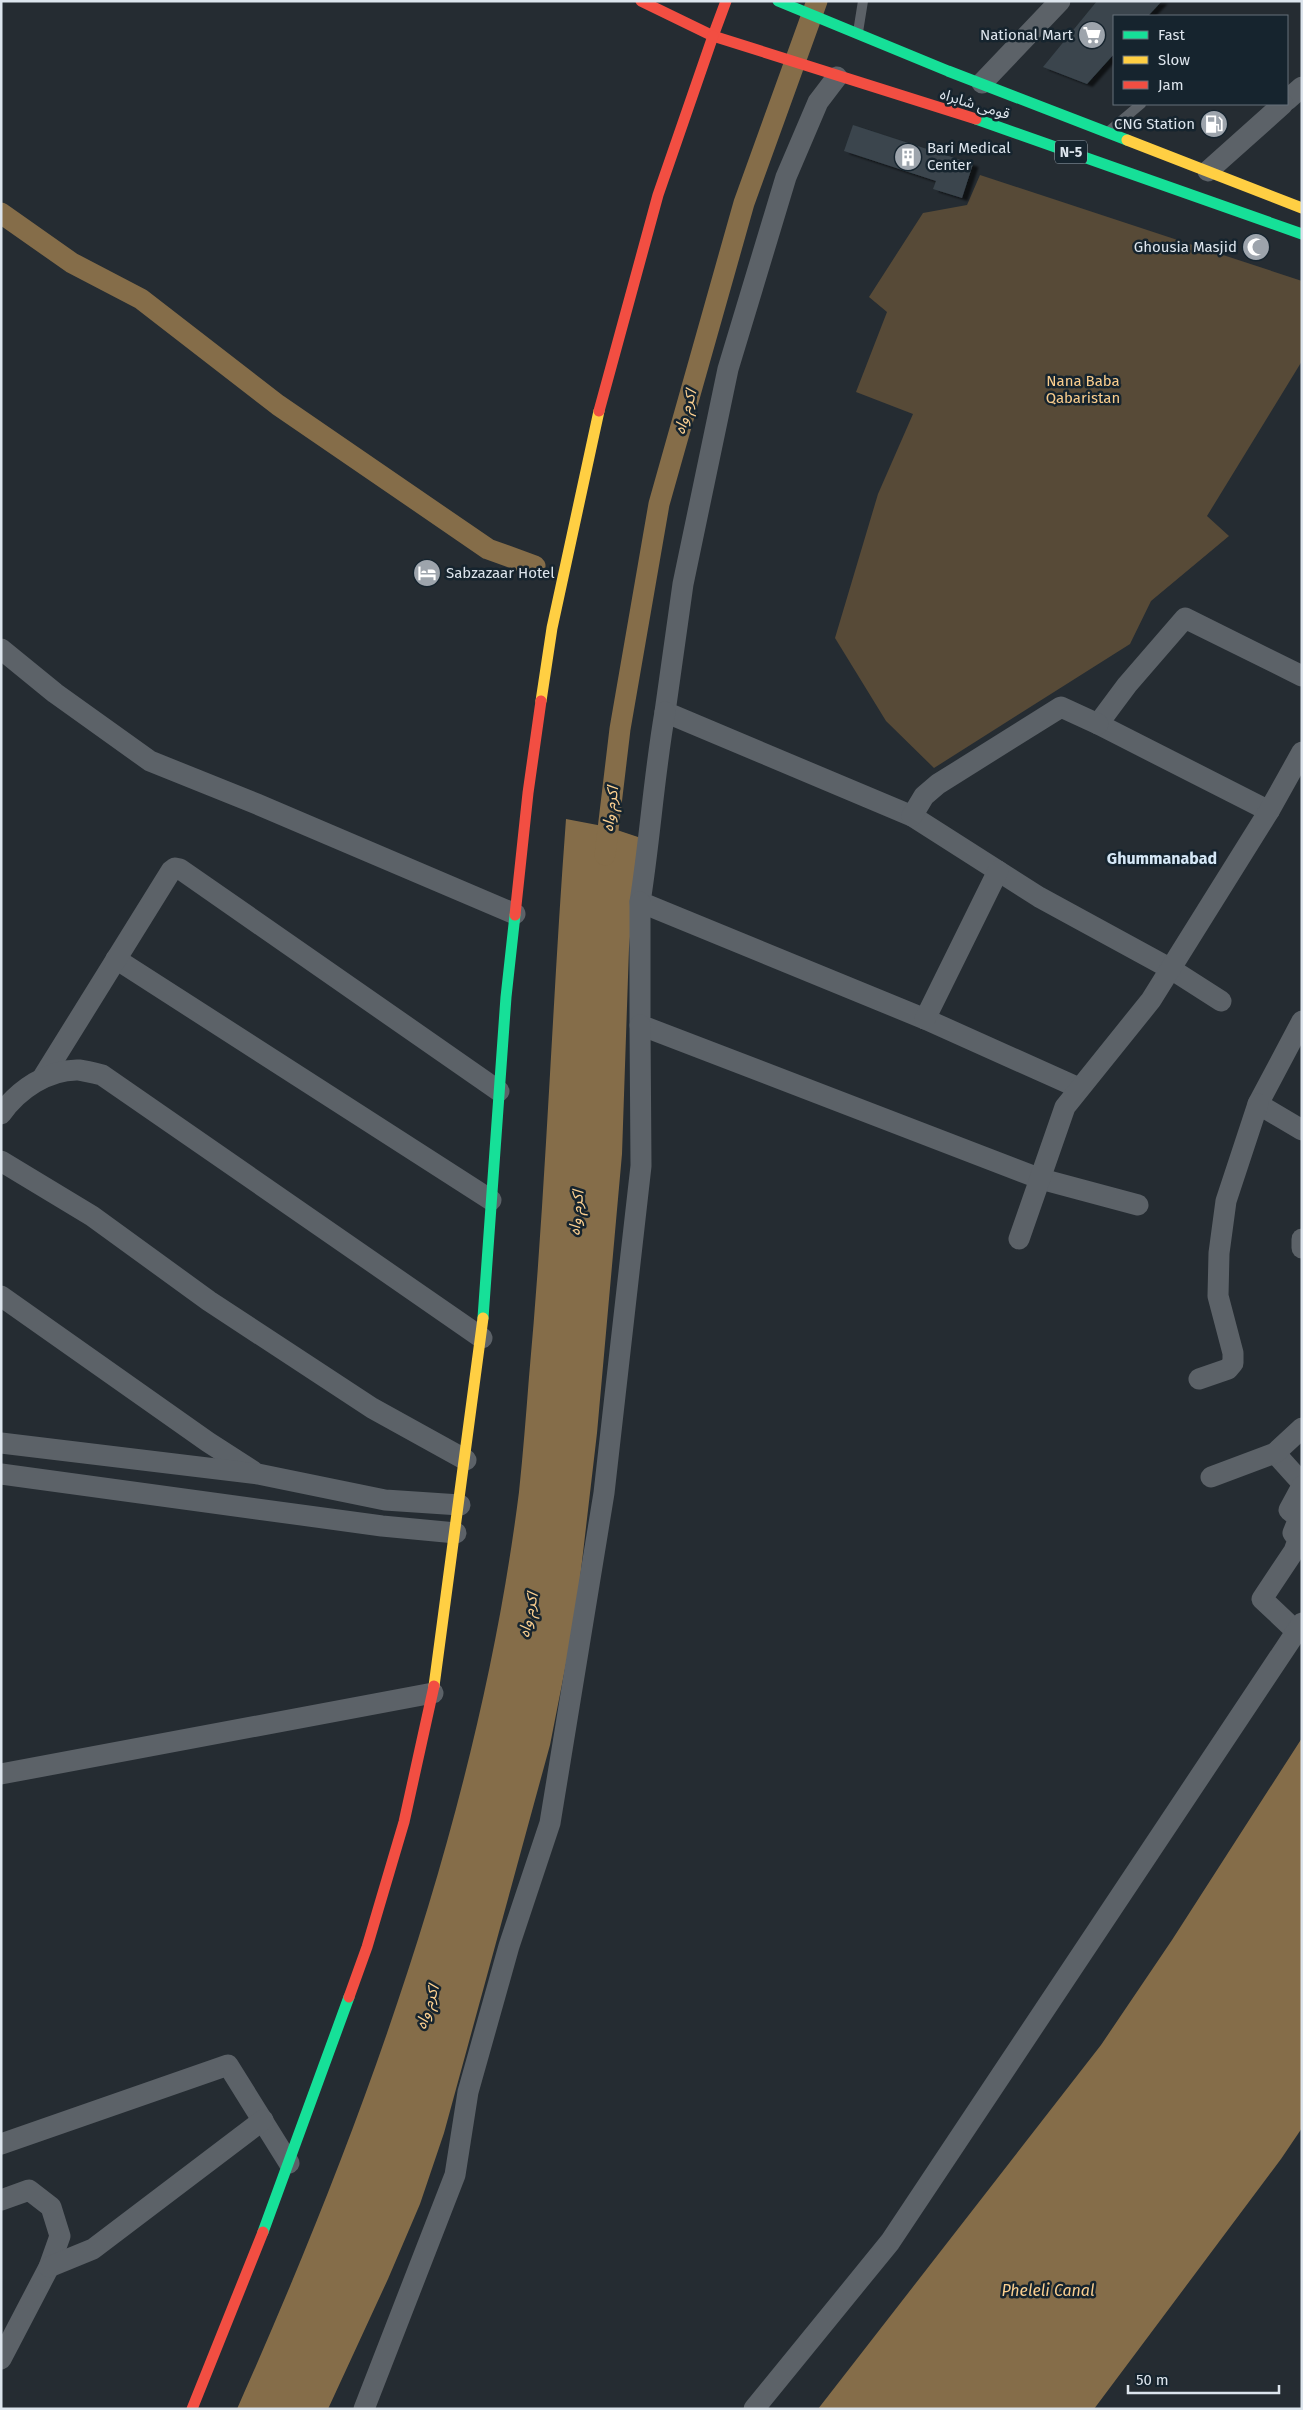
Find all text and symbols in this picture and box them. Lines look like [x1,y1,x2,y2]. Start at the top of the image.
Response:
legend [1113,15,1288,105]
supermarket icon: National Mart [1077,20,1107,50]
place label: National Mart [980,26,1074,44]
text: Fast [1158,26,1185,44]
text: Slow [1158,51,1190,69]
text: Jam [1158,76,1184,94]
street label: قومی شاہراہ [938,85,1012,123]
fuel station icon: CNG Station [1199,109,1229,139]
place label: CNG Station [1114,115,1195,133]
place label: Bari Medical Center [927,139,1011,174]
road number: N-5 [1055,140,1087,163]
building icon: Bari Medical Center [893,142,923,172]
mosque icon: Ghousia Masjid [1241,232,1271,262]
place label: Ghousia Masjid [1134,238,1237,256]
park label: Nana Baba Qabaristan [1046,372,1120,407]
water label: اکرم واہ [670,385,704,437]
hotel icon: Sabzazaar Hotel [412,558,442,588]
place label: Sabzazaar Hotel [446,564,555,582]
water label: اکرم واہ [598,783,625,833]
district label: Ghummanabad [1107,849,1217,868]
water label: اکرم واہ [565,1187,591,1237]
water label: اکرم واہ [514,1589,545,1640]
water label: اکرم واہ [411,1980,447,2032]
water label: Pheleli Canal [1001,2281,1095,2300]
scale bar [1128,2362,1279,2394]
text: 50 m [1136,2371,1169,2389]

